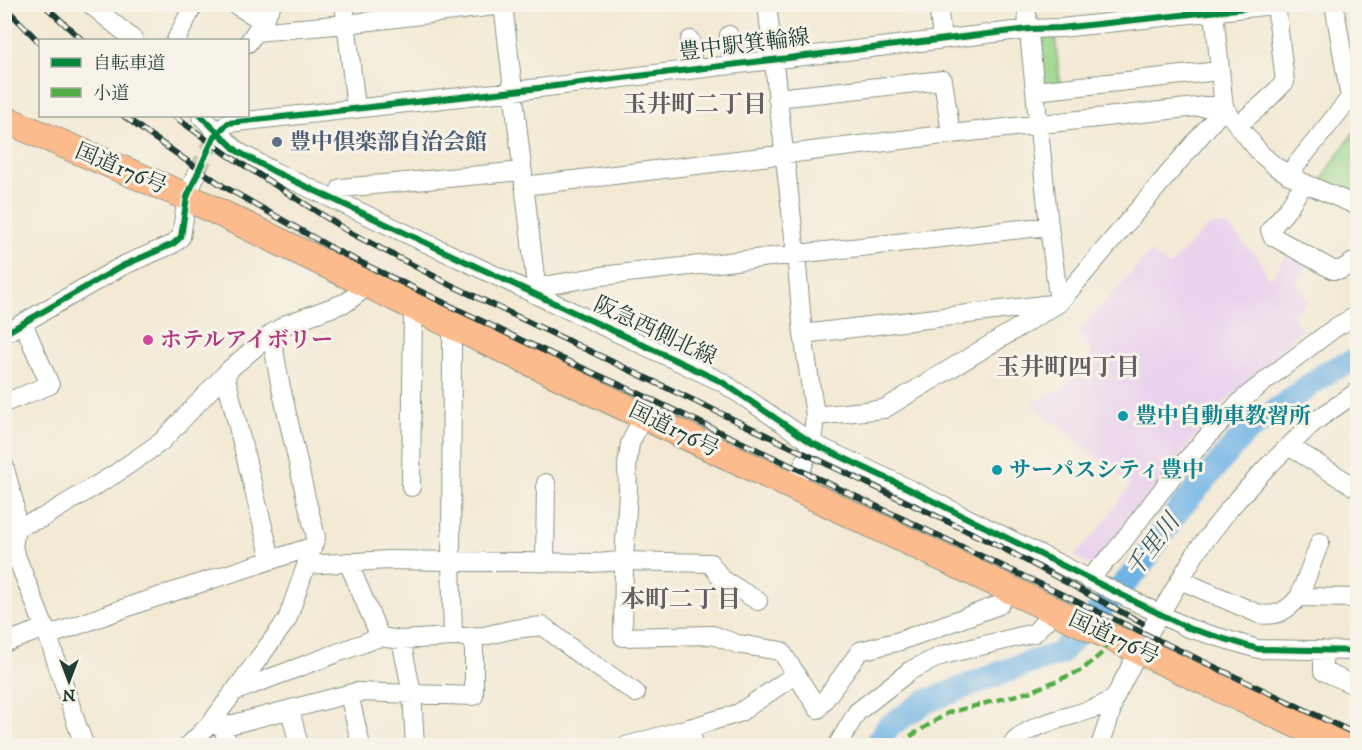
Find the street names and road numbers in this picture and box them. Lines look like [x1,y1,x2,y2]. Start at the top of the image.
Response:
street label: 豊中駅箕輪線 [677,24,811,66]
street label: 国道176号 [71,138,171,200]
street label: 阪急西側北線 [589,291,721,371]
street label: 国道176号 [624,397,724,463]
street label: 国道176号 [1064,605,1164,671]

